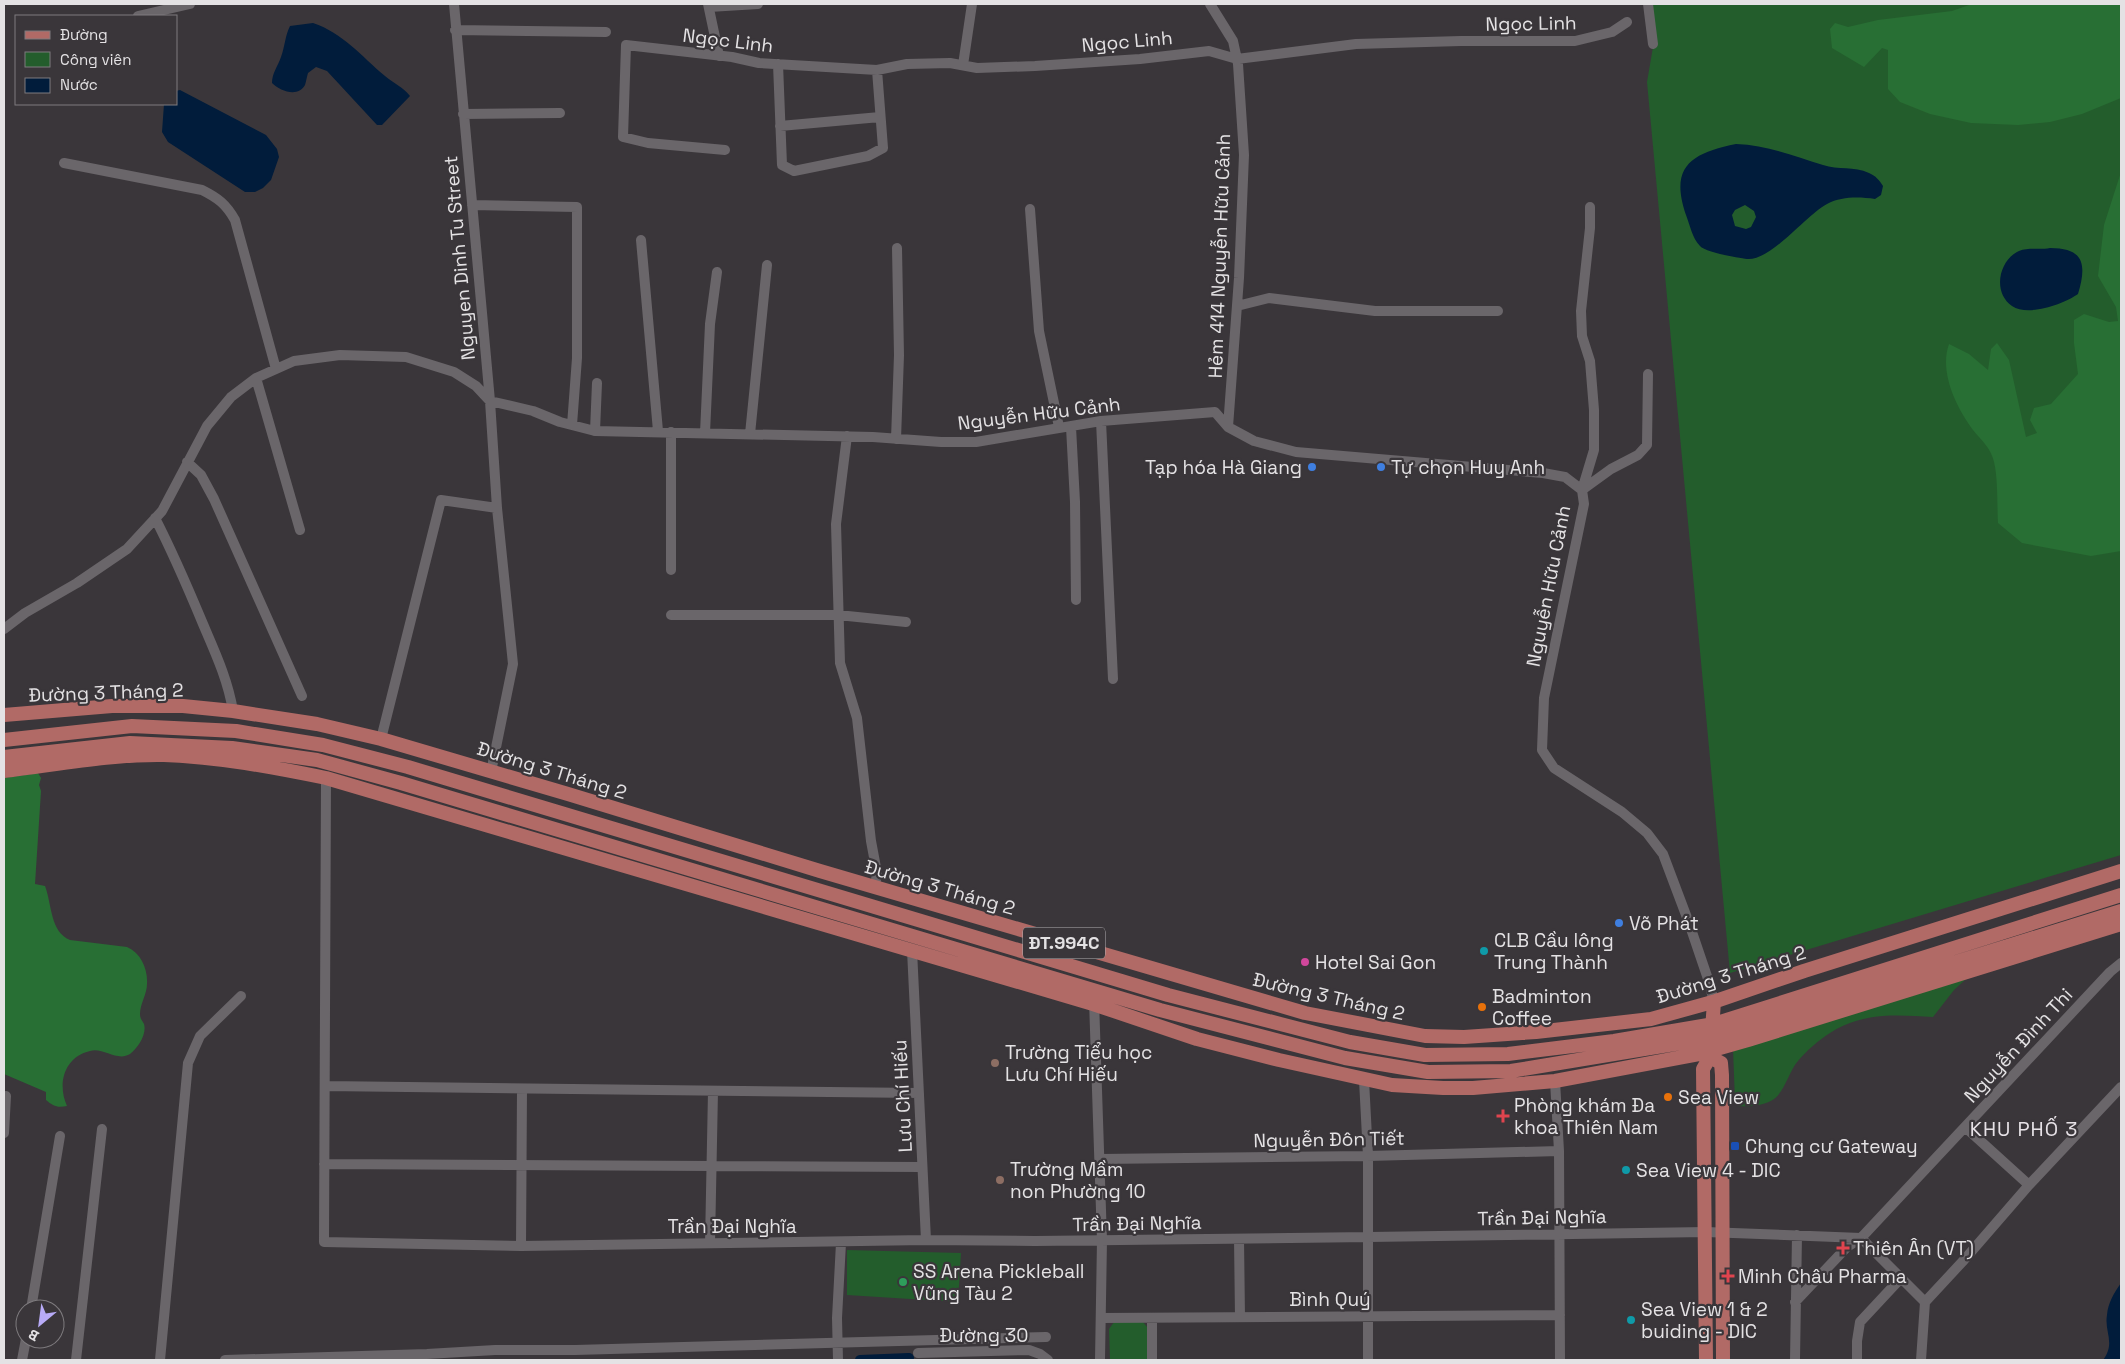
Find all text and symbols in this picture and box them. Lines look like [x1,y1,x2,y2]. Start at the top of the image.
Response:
street label: Ngọc Linh [1485,10,1577,37]
legend [15,15,178,105]
street label: Ngọc Linh [681,23,775,58]
text: Đường [60,25,108,44]
street label: Ngọc Linh [1081,25,1174,58]
text: Công viên [60,50,131,69]
text: Nước [60,75,98,94]
street label: Hẻm 414 Nguyễn Hữu Cảnh [1203,133,1236,379]
street label: Nguyen Dinh Tu Street [438,155,481,361]
street label: Nguyễn Hữu Cảnh [956,391,1122,436]
place label: Tạp hóa Hà Giang [1145,455,1302,480]
place label: Tự chọn Huy Anh [1391,455,1545,480]
marker: Tạp hóa Hà Giang [1306,461,1318,473]
marker: Tự chọn Huy Anh [1375,461,1387,473]
street label: Nguyễn Hữu Cảnh [1521,503,1576,669]
street label: Đường 3 Tháng 2 [28,677,184,708]
street label: Đường 3 Tháng 2 [474,736,630,805]
street label: Đường 3 Tháng 2 [862,854,1018,921]
place label: Võ Phát [1629,911,1699,936]
marker: Võ Phát [1613,917,1625,929]
road number: ĐT.994C [1023,928,1105,958]
place label: CLB Cầu lông Trung Thành [1494,928,1614,975]
street label: Đường 3 Tháng 2 [1653,940,1809,1009]
marker: CLB Cầu lông Trung Thành [1478,945,1490,957]
place label: Hotel Sai Gon [1315,950,1436,975]
marker: Hotel Sai Gon [1299,956,1311,968]
street label: Đường 3 Tháng 2 [1250,967,1407,1026]
street label: Nguyễn Đình Thi [1959,983,2078,1108]
place label: Badminton Coffee [1492,984,1592,1031]
marker: Badminton Coffee [1476,1001,1488,1013]
street label: Lưu Chí Hiếu [887,1039,918,1153]
place label: Trường Tiểu học Lưu Chí Hiếu [1005,1040,1152,1087]
marker: Trường Tiểu học Lưu Chí Hiếu [989,1057,1001,1069]
place label: Sea View [1678,1085,1759,1110]
marker: Sea View [1662,1091,1674,1103]
place label: Phòng khám Đa khoa Thiên Nam [1514,1093,1658,1140]
marker: Phòng khám Đa khoa Thiên Nam [1496,1109,1510,1123]
district label: KHU PHỐ 3 [1970,1116,2078,1142]
street label: Nguyễn Đôn Tiết [1253,1126,1405,1153]
place label: Chung cư Gateway [1745,1134,1918,1159]
marker: Chung cư Gateway [1729,1140,1741,1152]
place label: Trường Mầm non Phường 10 [1010,1157,1146,1204]
place label: Sea View 4 - DIC [1636,1158,1781,1183]
marker: Sea View 4 - DIC [1620,1164,1632,1176]
marker: Trường Mầm non Phường 10 [994,1174,1006,1186]
street label: Trần Đại Nghĩa [1477,1204,1607,1231]
street label: Trần Đại Nghĩa [1072,1210,1202,1237]
street label: Trần Đại Nghĩa [667,1214,797,1239]
place label: Thiên Ân (VT) [1853,1236,1974,1261]
marker: Thiên Ân (VT) [1837,1242,1849,1254]
place label: SS Arena Pickleball Vũng Tàu 2 [913,1259,1084,1306]
place label: Minh Châu Pharma [1738,1264,1907,1289]
marker: Minh Châu Pharma [1722,1270,1734,1282]
marker: SS Arena Pickleball Vũng Tàu 2 [897,1276,909,1288]
street label: Bình Quý [1289,1287,1371,1312]
place label: Sea View 1 & 2 buiding - DIC [1641,1297,1768,1344]
north arrow [15,1299,65,1349]
marker: Sea View 1 & 2 buiding - DIC [1625,1314,1637,1326]
street label: Đường 30 [939,1323,1029,1348]
text: B [25,1325,42,1345]

